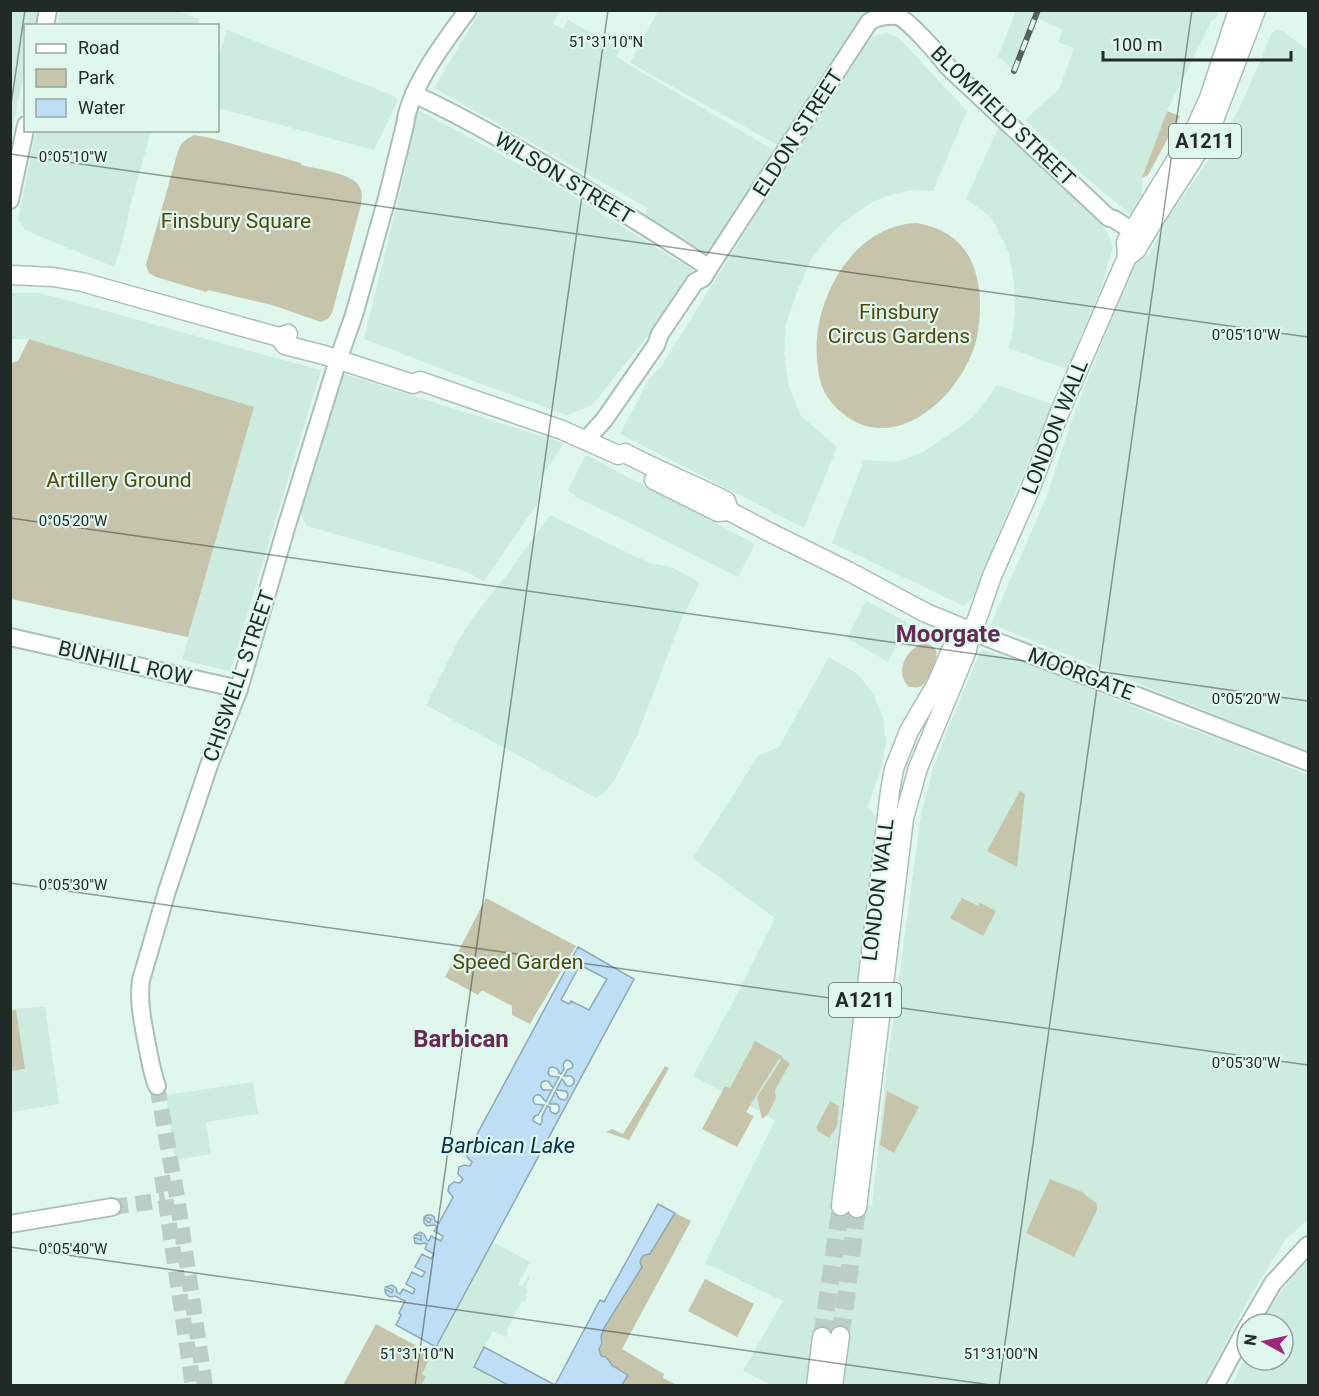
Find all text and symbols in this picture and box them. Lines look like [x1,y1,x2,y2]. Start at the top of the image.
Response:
legend [24,24,219,132]
scale bar [1103,24,1290,62]
text: 51°31'10"N [569,33,643,51]
text: 100 m [1112,34,1163,55]
text: Road [78,37,119,58]
street label: BLOMFIELD STREET [926,41,1080,191]
street label: ELDON STREET [748,65,848,201]
text: Park [78,67,115,88]
text: Water [78,97,125,118]
road number: A1211 [1169,124,1241,158]
street label: WILSON STREET [490,127,638,229]
text: 0°05'10"W [39,148,107,166]
park label: Finsbury Square [161,209,311,233]
park label: Finsbury Circus Gardens [828,300,970,348]
text: 0°05'10"W [1212,326,1280,344]
street label: LONDON WALL [1017,356,1093,498]
park label: Artillery Ground [46,468,192,492]
text: 0°05'20"W [39,512,107,530]
street label: CHISWELL STREET [198,587,280,765]
district label: Moorgate [896,620,1000,648]
street label: BUNHILL ROW [56,636,194,690]
street label: MOORGATE [1025,643,1137,705]
text: 0°05'20"W [1212,690,1280,708]
street label: LONDON WALL [857,818,899,962]
text: 0°05'30"W [39,876,107,894]
park label: Speed Garden [453,950,583,974]
road number: A1211 [829,983,901,1017]
district label: Barbican [413,1025,509,1053]
text: 0°05'30"W [1212,1054,1280,1072]
water label: Barbican Lake [441,1133,575,1158]
text: 0°05'40"W [39,1240,107,1258]
north arrow [1235,1312,1295,1372]
text: N [1240,1333,1261,1347]
text: 51°31'10"N [380,1345,454,1363]
text: 51°31'00"N [964,1345,1038,1363]

